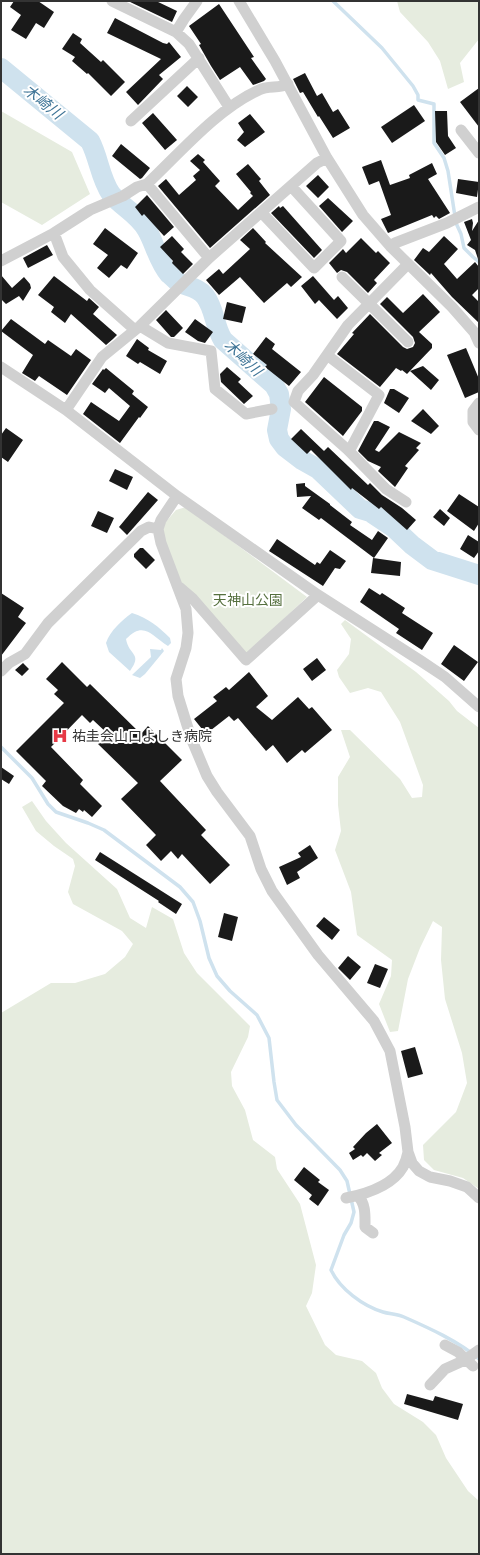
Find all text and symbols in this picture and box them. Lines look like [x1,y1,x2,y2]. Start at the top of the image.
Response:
water label: 木崎川 [20,81,68,124]
water label: 木崎川 [220,336,267,381]
park label: 天神山公園 [213,592,283,609]
hospital icon: 祐圭会山口よしき病院 [51,727,69,745]
place label: 祐圭会山口よしき病院 [72,728,212,745]

